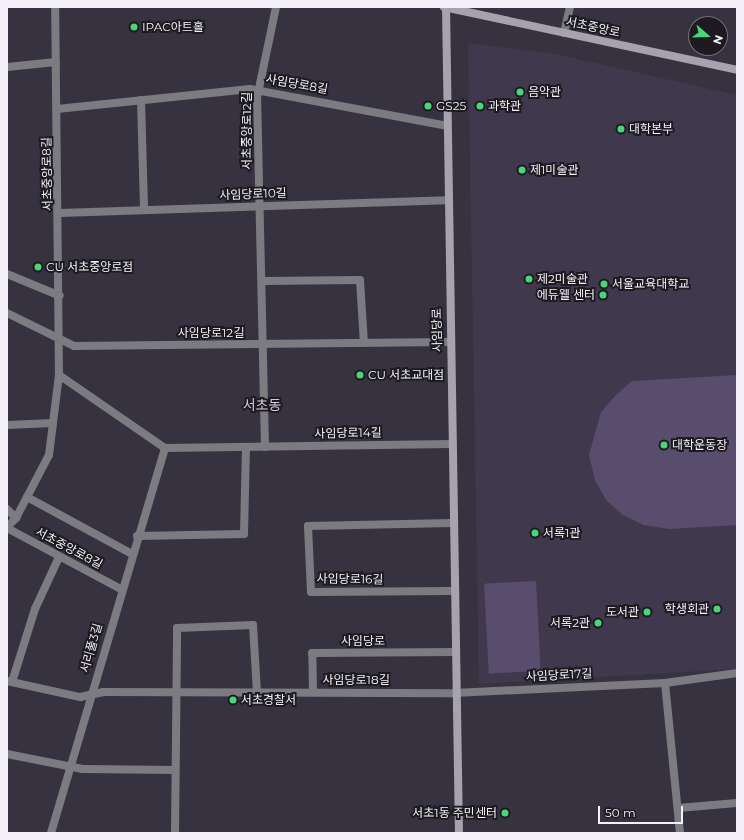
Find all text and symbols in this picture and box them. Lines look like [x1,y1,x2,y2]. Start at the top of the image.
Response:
street label: 서초중앙로 [565,14,621,40]
north arrow [688,16,728,56]
place label: IPAC아트홀 [142,20,204,34]
marker: IPAC아트홀 [129,22,139,32]
text: N [710,33,726,46]
street label: 사임당로8길 [265,71,329,97]
place label: 음악관 [528,85,561,99]
marker: 음악관 [515,87,525,97]
street label: 서초중앙로12길 [240,92,254,170]
place label: GS25 [436,99,466,113]
place label: 과학관 [488,99,521,113]
marker: GS25 [423,101,433,111]
marker: 과학관 [475,101,485,111]
place label: 대학본부 [629,122,673,136]
marker: 대학본부 [616,124,626,134]
street label: 서초중앙로8길 [39,137,55,211]
place label: 제1미술관 [530,163,578,177]
marker: 제1미술관 [517,165,527,175]
street label: 사임당로10길 [219,186,287,202]
place label: CU 서초중앙로점 [46,260,133,274]
marker: CU 서초중앙로점 [33,262,43,272]
place label: 제2미술관 [537,272,588,286]
marker: 제2미술관 [524,274,534,284]
place label: 서울교육대학교 [612,277,689,291]
marker: 서울교육대학교 [599,279,609,289]
place label: 에듀웰 센터 [537,288,595,302]
marker: 에듀웰 센터 [598,290,608,300]
street label: 사임당로 [429,308,445,352]
street label: 사임당로12길 [178,326,244,340]
place label: CU 서초교대점 [368,368,444,382]
marker: CU 서초교대점 [355,370,365,380]
district label: 서초동 [243,397,281,413]
street label: 사임당로14길 [314,425,382,441]
place label: 대학운동장 [672,438,727,452]
marker: 대학운동장 [659,440,669,450]
street label: 서초중앙로8길 [33,524,105,572]
place label: 서록1관 [543,526,580,540]
marker: 서록1관 [530,528,540,538]
street label: 사임당로16길 [316,571,384,587]
place label: 학생회관 [665,602,709,616]
marker: 학생회관 [712,604,722,614]
place label: 도서관 [606,605,639,619]
marker: 도서관 [642,607,652,617]
place label: 서록2관 [550,616,590,630]
marker: 서록2관 [593,618,603,628]
street label: 서리풀3길 [77,622,105,674]
street label: 사임당로 [341,634,385,648]
street label: 사임당로17길 [525,666,593,684]
street label: 사임당로18길 [322,673,390,687]
place label: 서초경찰서 [241,693,296,707]
marker: 서초경찰서 [228,695,238,705]
scale bar [600,798,685,824]
text: 50 m [605,805,636,820]
place label: 서초1동 주민센터 [412,806,497,820]
marker: 서초1동 주민센터 [500,808,510,818]

